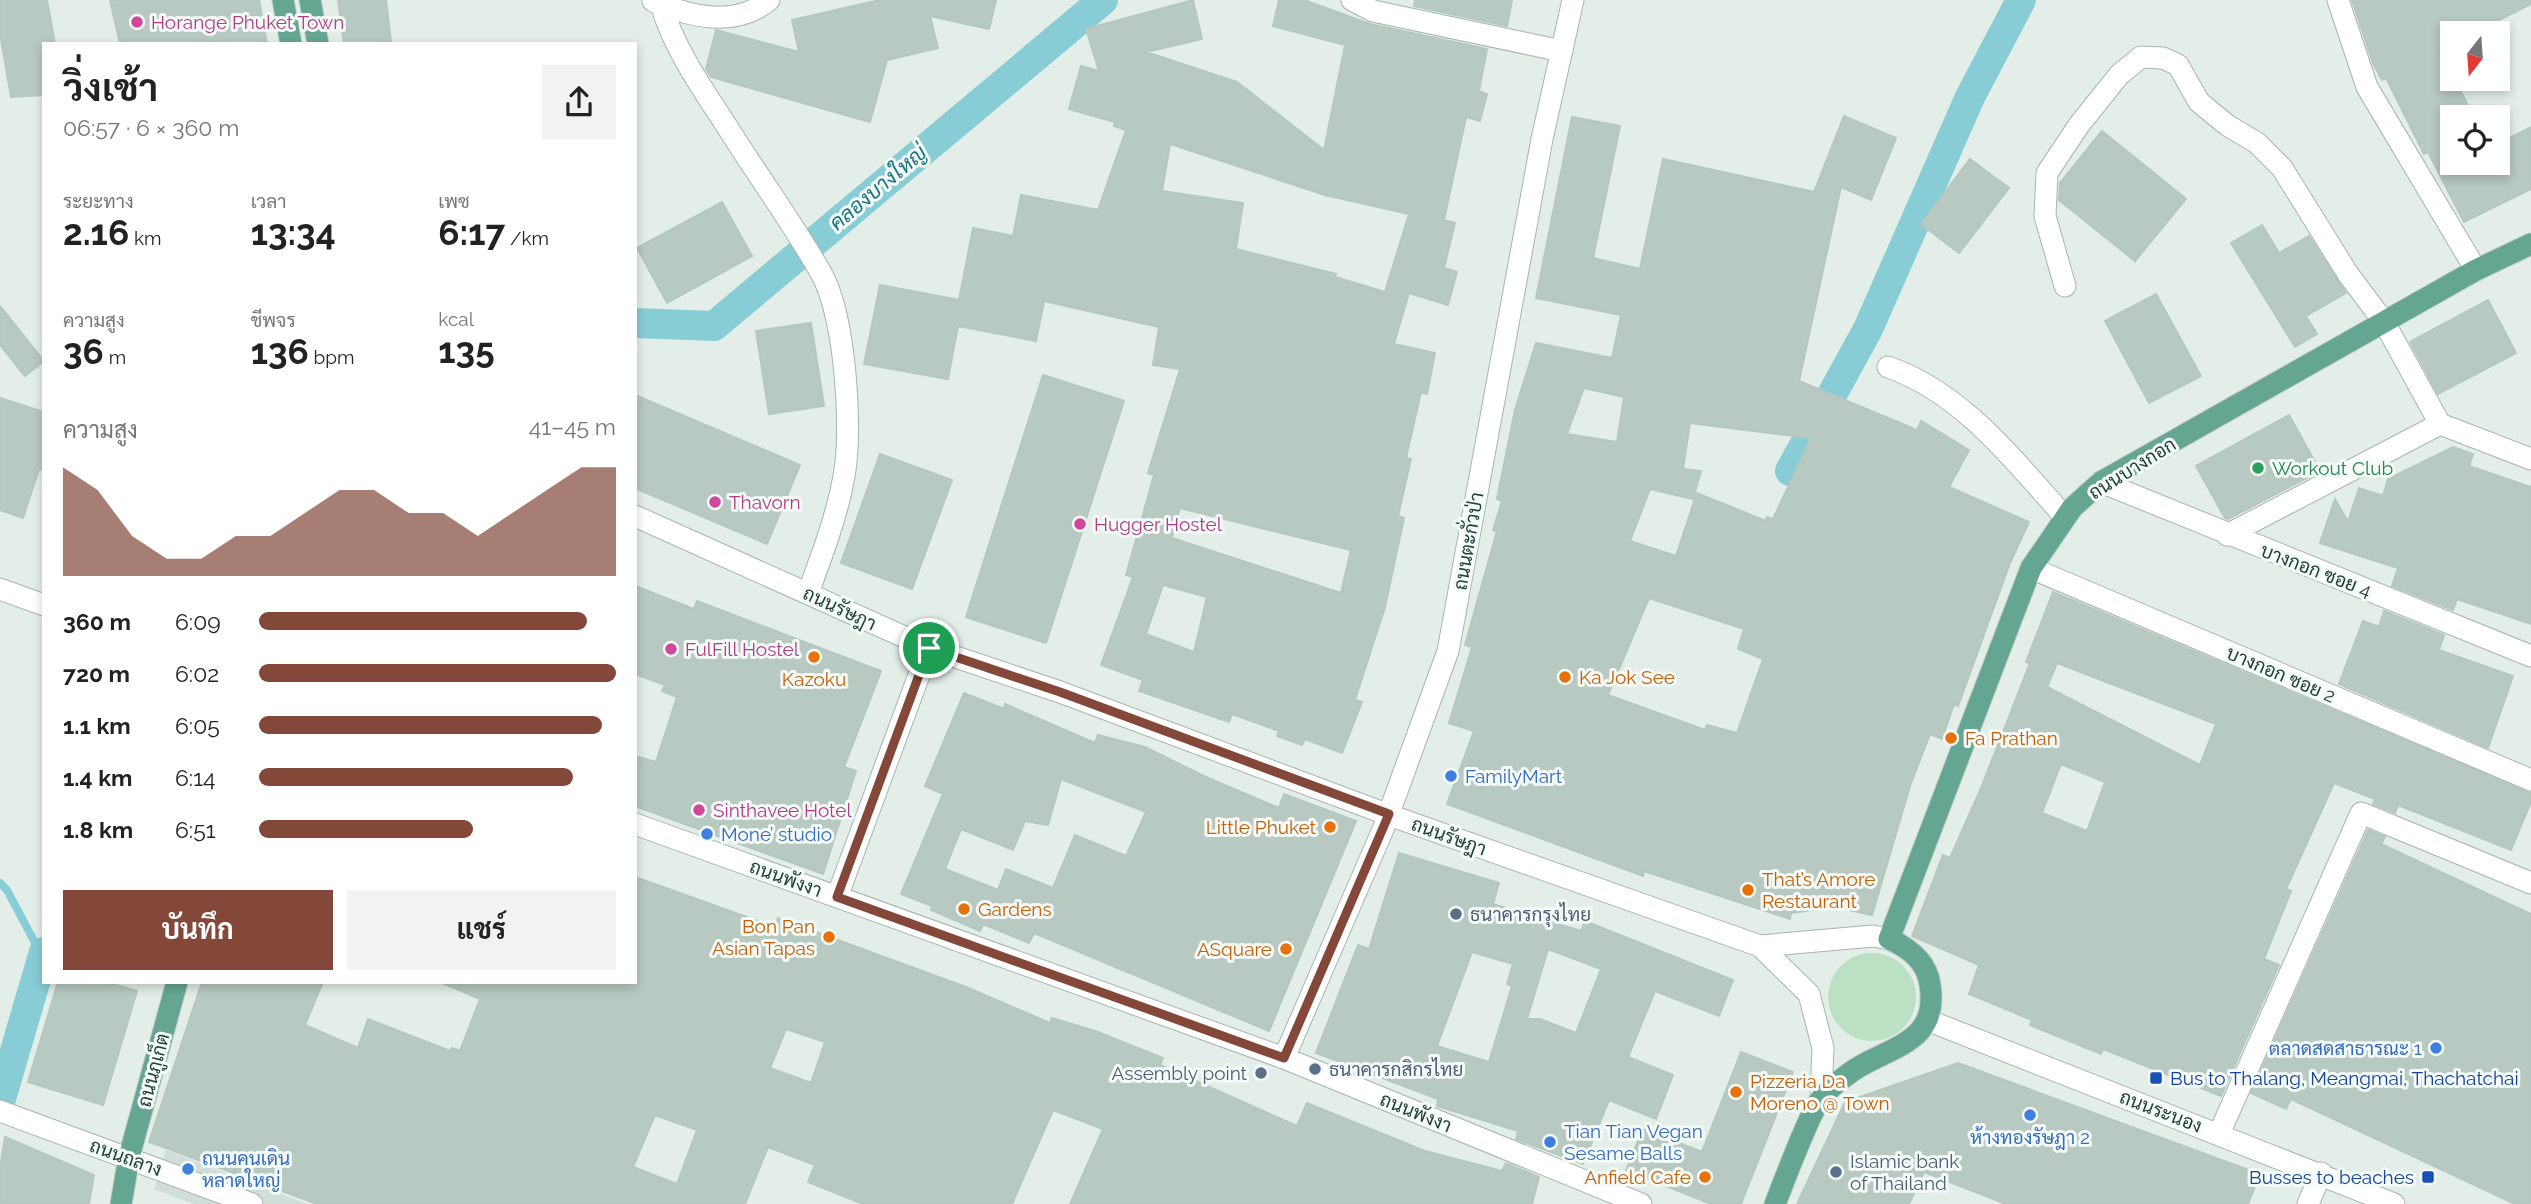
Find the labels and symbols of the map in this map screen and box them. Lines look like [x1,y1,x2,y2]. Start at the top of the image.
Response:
place label: Horange Phuket Town [151,11,344,33]
marker: Horange Phuket Town [129,14,145,30]
north arrow [2440,21,2510,91]
water label: คลองบางใหญ่ [824,139,932,235]
street label: ถนนบางกอก [2084,433,2180,503]
place label: Workout Club [2272,457,2393,479]
marker: Workout Club [2250,460,2266,476]
street label: ถนนตะกั่วป่า [1443,489,1487,592]
place label: Thavorn [729,491,801,513]
marker: Thavorn [707,494,723,510]
place label: Hugger Hostel [1094,513,1223,535]
marker: Hugger Hostel [1072,516,1088,532]
street label: บางกอก ซอย 4 [2257,539,2375,601]
street label: ถนนรัษฎา [799,582,880,636]
pin [899,618,959,678]
place label: FulFill Hostel [685,638,800,660]
marker: FulFill Hostel [663,641,679,657]
street label: บางกอก ซอย 2 [2223,641,2339,707]
marker: Kazoku [806,649,822,665]
place label: Ka Jok See [1579,666,1675,688]
place label: Kazoku [782,668,846,690]
marker: Ka Jok See [1557,669,1573,685]
place label: Fa Prathan [1965,727,2058,749]
marker: Fa Prathan [1943,730,1959,746]
place label: FamilyMart [1465,765,1563,787]
marker: FamilyMart [1443,768,1459,784]
place label: Sinthavee Hotel [713,799,852,821]
marker: Sinthavee Hotel [691,802,707,818]
street label: ถนนรัษฎา [1408,812,1489,862]
place label: Little Phuket [1206,816,1317,838]
marker: Little Phuket [1322,819,1338,835]
place label: Mone’ studio [721,823,832,845]
marker: Mone’ studio [699,826,715,842]
street label: ถนนพังงา [747,855,825,901]
place label: That’s Amore Restaurant [1762,868,1875,912]
marker: That’s Amore Restaurant [1740,882,1756,898]
place label: Gardens [978,898,1052,920]
marker: Gardens [956,901,972,917]
place label: ธนาคารกรุงไทย [1470,902,1591,927]
marker: ธนาคารกรุงไทย [1448,906,1464,922]
place label: Bon Pan Asian Tapas [712,915,815,959]
marker: Bon Pan Asian Tapas [821,929,837,945]
place label: ASquare [1197,938,1272,960]
marker: ASquare [1278,941,1294,957]
street label: ถนนภูเก็ต [131,1030,176,1110]
place label: ตลาดสดสาธารณะ 1 [2269,1037,2422,1059]
marker: ตลาดสดสาธารณะ 1 [2428,1040,2444,1056]
place label: ธนาคารกสิกรไทย [1329,1057,1463,1080]
marker: ธนาคารกสิกรไทย [1307,1061,1323,1077]
place label: Assembly point [1112,1062,1248,1084]
marker: Assembly point [1253,1065,1269,1081]
place label: Bus to Thalang, Meangmai, Thachatchai [2170,1067,2519,1089]
place label: Pizzeria Da Moreno @ Town [1750,1070,1890,1114]
marker: Bus to Thalang, Meangmai, Thachatchai [2148,1070,2164,1086]
marker: Pizzeria Da Moreno @ Town [1728,1084,1744,1100]
street label: ถนนระนอง [2117,1085,2205,1137]
street label: ถนนพังงา [1377,1088,1455,1136]
marker: ห้างทองรัษฎา 2 [2022,1107,2038,1123]
place label: Tian Tian Vegan Sesame Balls [1564,1120,1703,1164]
place label: ห้างทองรัษฎา 2 [1970,1126,2090,1150]
street label: ถนนถลาง [87,1134,165,1180]
marker: Tian Tian Vegan Sesame Balls [1542,1134,1558,1150]
place label: ถนนคนเดิน หลาดใหญ่ [202,1147,290,1192]
place label: Islamic bank of Thailand [1850,1150,1959,1194]
marker: ถนนคนเดิน หลาดใหญ่ [180,1161,196,1177]
marker: Islamic bank of Thailand [1828,1164,1844,1180]
place label: Anfield Cafe [1584,1166,1691,1188]
place label: Busses to beaches [2249,1166,2414,1188]
marker: Anfield Cafe [1697,1169,1713,1185]
marker: Busses to beaches [2420,1169,2436,1185]

